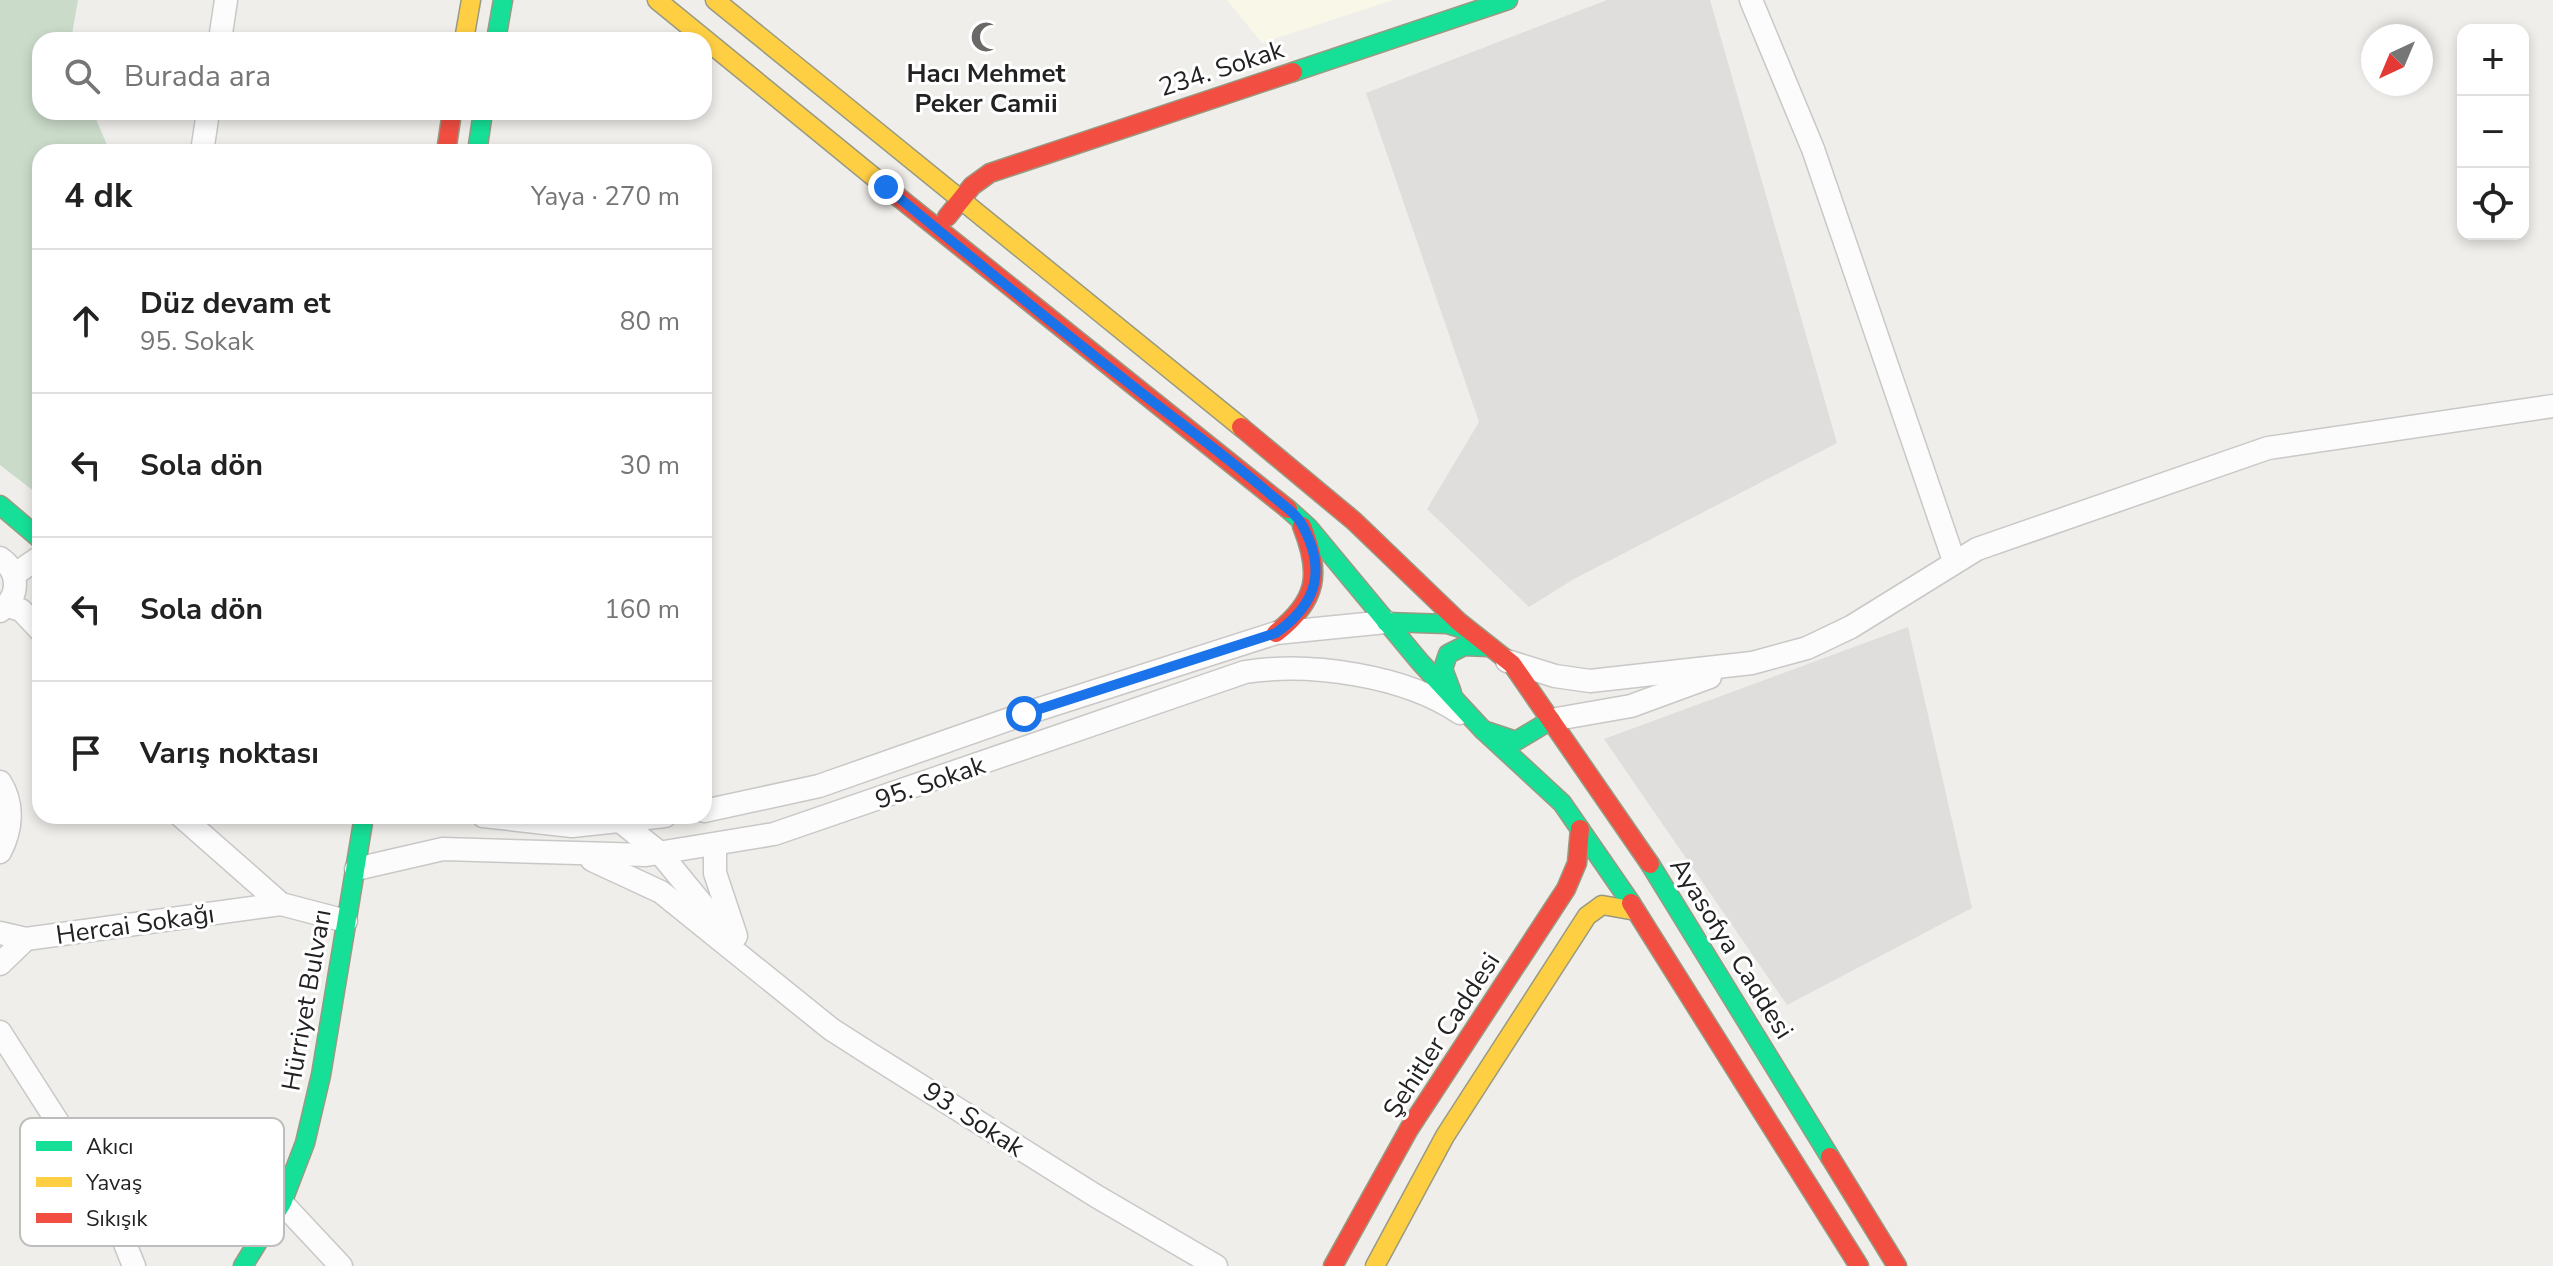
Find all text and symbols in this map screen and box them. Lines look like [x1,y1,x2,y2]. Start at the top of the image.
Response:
mosque icon: Hacı Mehmet Peker Camii [969,20,1003,54]
north arrow [2361,24,2433,96]
map controls [2457,24,2529,240]
button: + [2457,24,2529,96]
search box [32,32,712,120]
street label: 234. Sokak [1154,32,1289,105]
icon: search [60,54,104,98]
text: Burada ara [124,56,271,97]
place label: Hacı Mehmet Peker Camii [907,56,1066,121]
button: − [2457,96,2529,168]
button: locate [2457,168,2529,240]
route end [868,169,904,205]
text: 4 dk [64,173,132,219]
text: Yaya · 270 m [531,179,680,214]
text: Düz devam et [140,283,331,324]
icon: ahead [64,299,108,343]
text: 80 m [620,304,680,339]
text: 95. Sokak [140,324,254,359]
icon: left [64,443,108,487]
text: Sola dön [140,445,263,486]
text: 30 m [620,448,680,483]
icon: left [64,587,108,631]
text: Sola dön [140,589,263,630]
text: 160 m [604,592,680,627]
route start [1006,696,1042,732]
icon: arrive [64,731,108,775]
text: Varış noktası [140,733,319,774]
street label: 95. Sokak [871,747,991,818]
street label: Ayasofya Caddesi [1662,851,1801,1046]
street label: Hercai Sokağı [54,896,217,953]
street label: Hürriyet Bulvarı [273,907,340,1094]
street label: Şehitler Caddesi [1375,946,1508,1125]
street label: 93. Sokak [916,1074,1032,1166]
legend [20,1118,284,1246]
text: Akıcı [86,1132,133,1162]
text: Yavaş [85,1168,142,1198]
text: Sıkışık [86,1204,148,1234]

